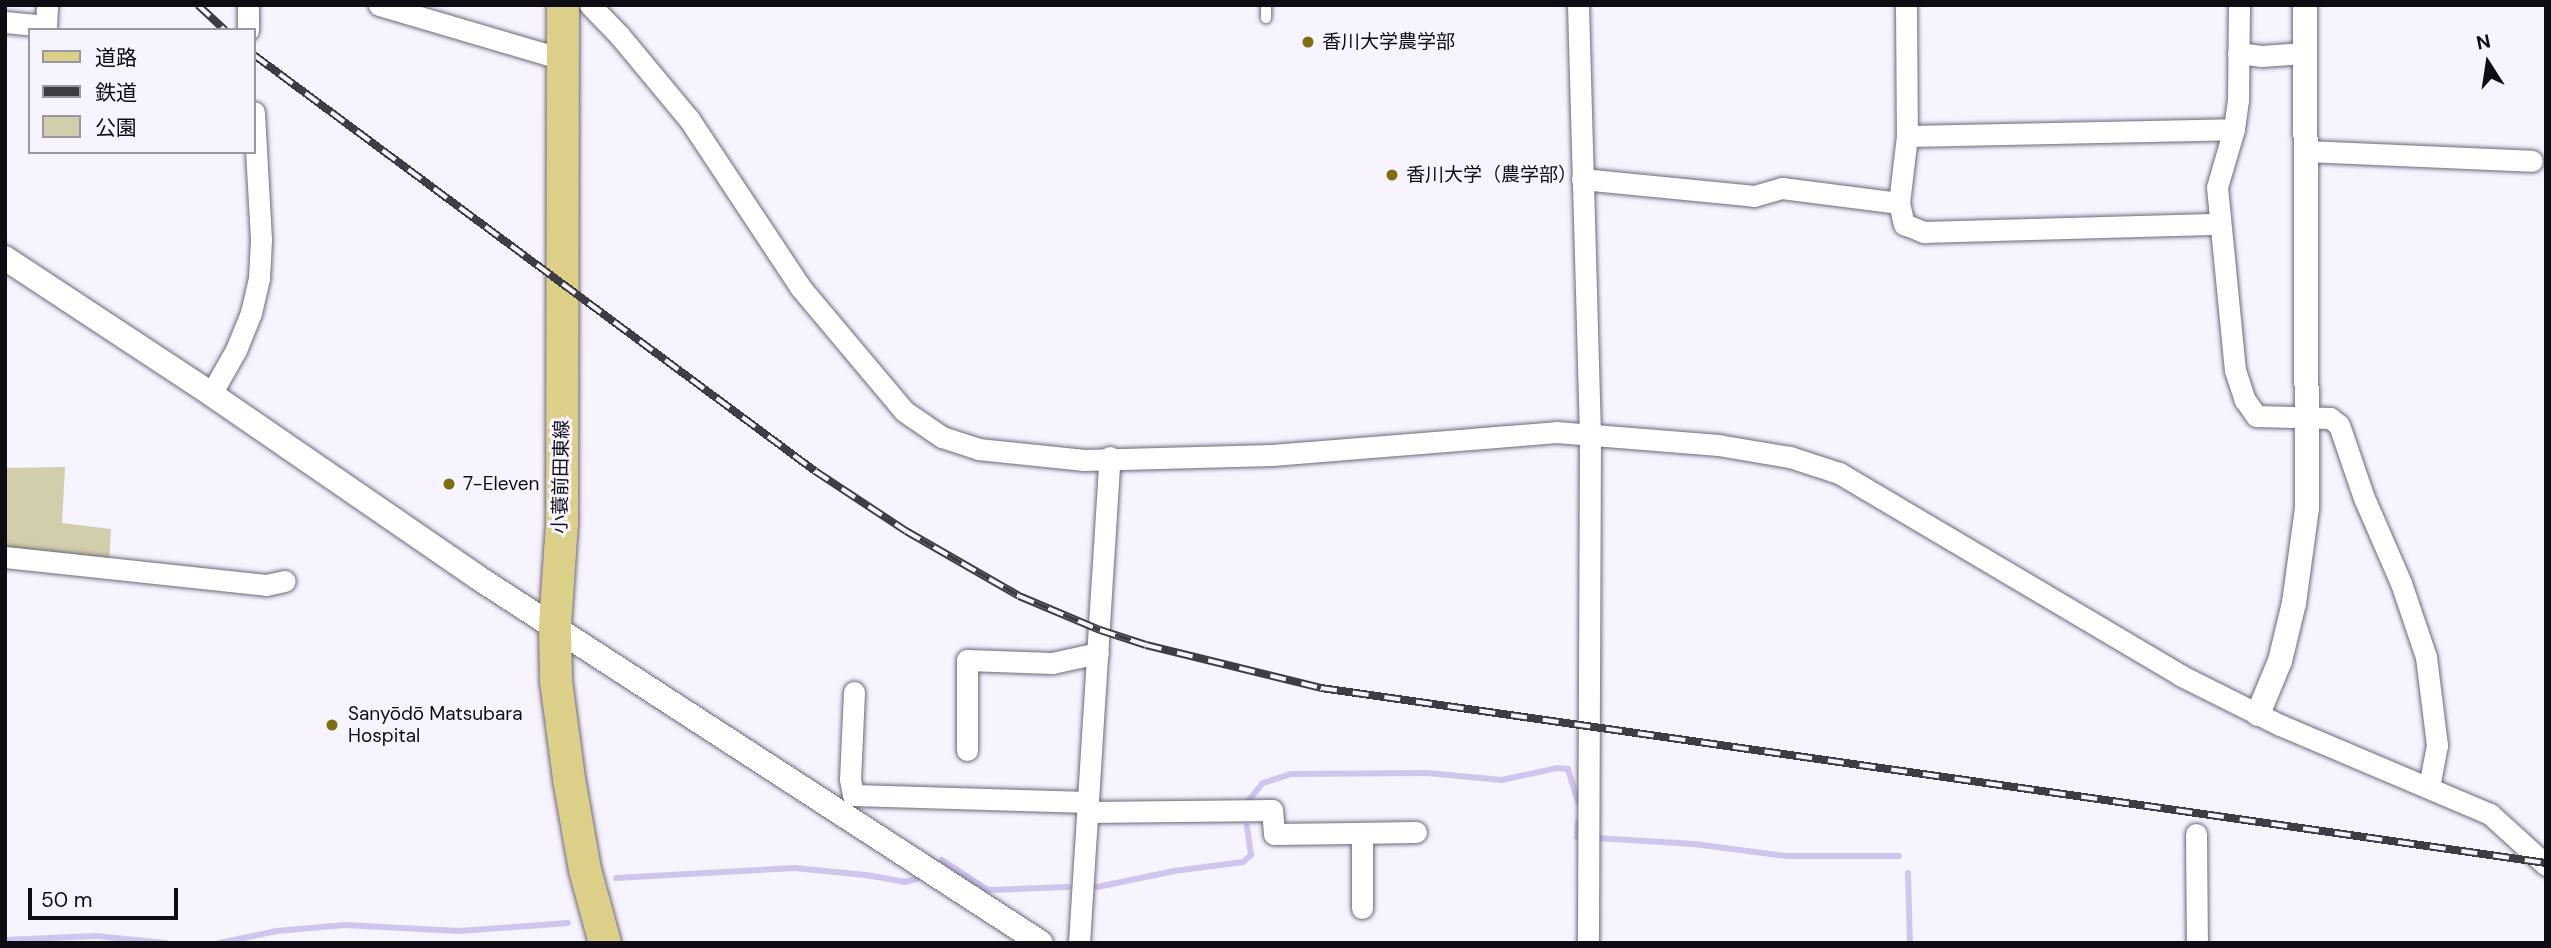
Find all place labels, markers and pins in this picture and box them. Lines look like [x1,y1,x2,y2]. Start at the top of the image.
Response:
place label: 香川大学農学部 [1322,31,1455,53]
marker: 香川大学農学部 [1300,34,1316,50]
place label: 香川大学（農学部） [1406,164,1577,186]
marker: 香川大学（農学部） [1384,167,1400,183]
place label: 7-Eleven [463,473,539,495]
marker: 7-Eleven [441,476,457,492]
place label: Sanyōdō Matsubara Hospital [348,703,523,747]
marker: Sanyōdō Matsubara Hospital [322,715,342,735]

